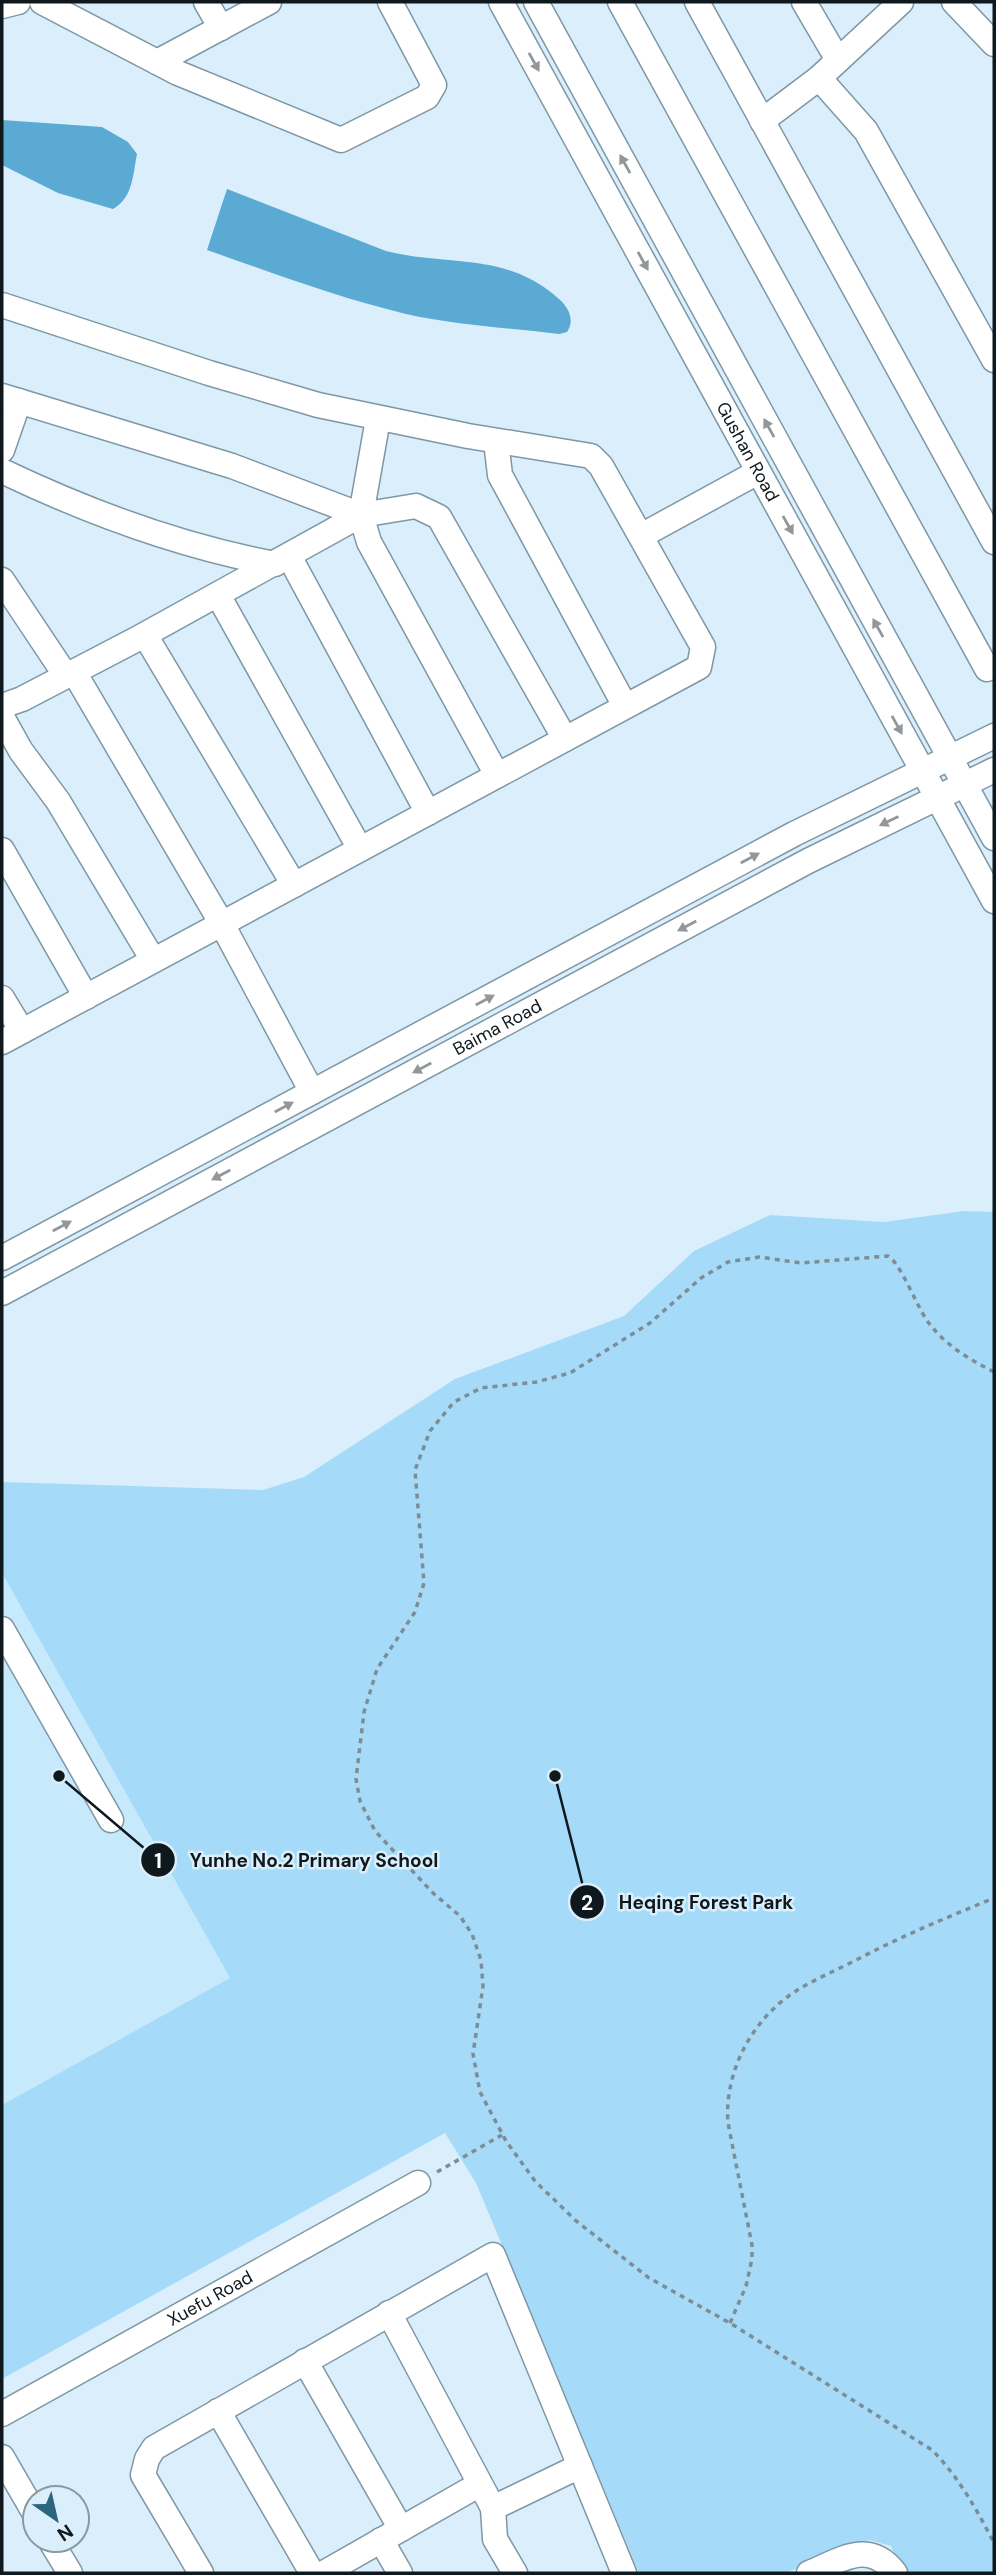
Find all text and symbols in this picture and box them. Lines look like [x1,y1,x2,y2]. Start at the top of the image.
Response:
one-way arrow [528,52,540,71]
one-way arrow [619,154,630,174]
one-way arrow [637,251,649,271]
street label: Gushan Road [711,398,785,506]
one-way arrow [763,418,775,438]
one-way arrow [782,515,793,535]
one-way arrow [872,618,884,637]
one-way arrow [891,715,903,734]
one-way arrow [879,816,899,827]
one-way arrow [740,852,760,864]
one-way arrow [677,920,697,932]
street label: Baima Road [449,994,546,1061]
one-way arrow [475,994,495,1006]
one-way arrow [412,1062,431,1074]
one-way arrow [274,1102,294,1113]
one-way arrow [211,1169,231,1181]
one-way arrow [52,1220,72,1232]
callout: Yunhe No.2 Primary School [140,1840,452,1880]
text: 1 [154,1847,162,1875]
text: Yunhe No.2 Primary School [190,1848,438,1873]
callout: Heqing Forest Park [570,1882,807,1922]
text: 2 [581,1889,593,1917]
text: Heqing Forest Park [619,1890,793,1915]
street label: Xuefu Road [163,2265,257,2332]
north arrow [21,2484,91,2554]
text: N [52,2518,78,2547]

